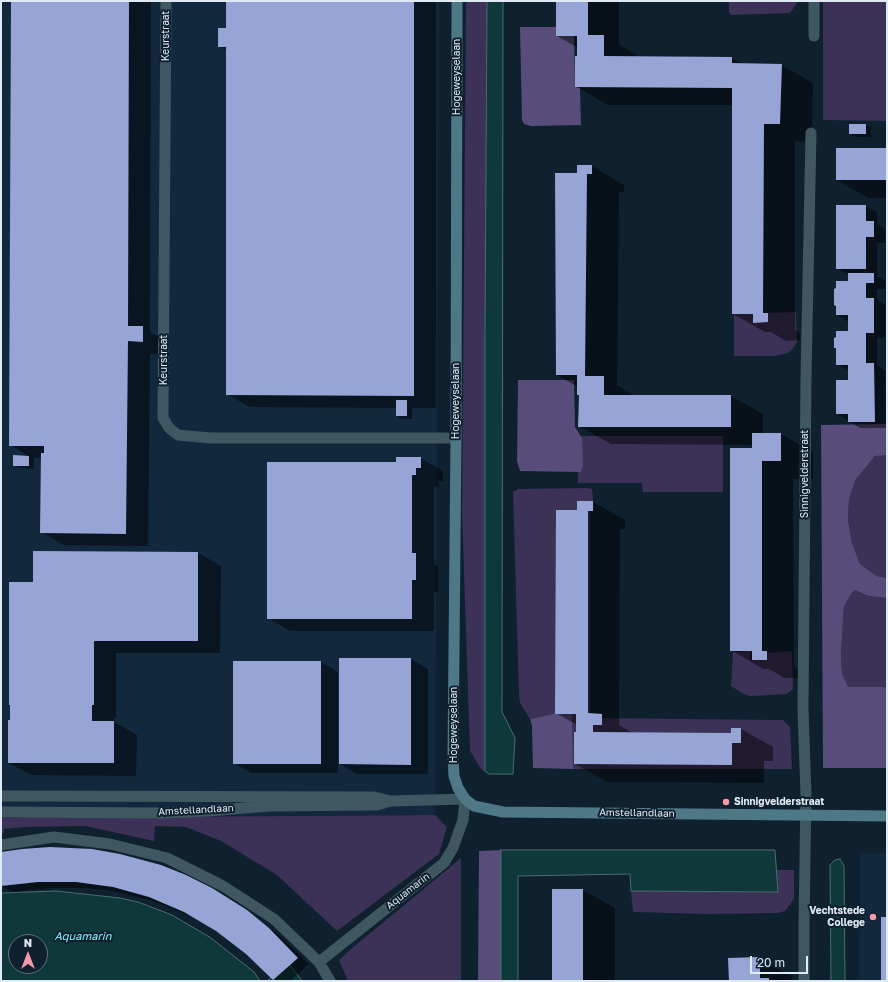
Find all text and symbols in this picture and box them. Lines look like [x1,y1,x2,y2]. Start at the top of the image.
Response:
street label: Keurstraat [160,11,172,61]
street label: Hogeweyselaan [451,39,463,115]
street label: Keurstraat [158,335,170,385]
street label: Hogeweyselaan [450,363,462,439]
street label: Sinnigvelderstraat [799,430,811,518]
street label: Hogeweyselaan [448,687,460,763]
place label: Sinnigvelderstraat [734,796,824,808]
marker: Sinnigvelderstraat [721,797,731,807]
street label: Amstellandlaan [158,802,234,818]
street label: Amstellandlaan [599,806,675,820]
street label: Aquamarin [384,870,432,912]
place label: Vechtstede College [809,905,865,928]
marker: Vechtstede College [868,912,878,922]
water label: Aquamarin [55,930,111,944]
north arrow [8,934,48,974]
text: N [24,936,32,949]
scale bar [752,948,810,974]
text: 20 m [757,955,785,970]

